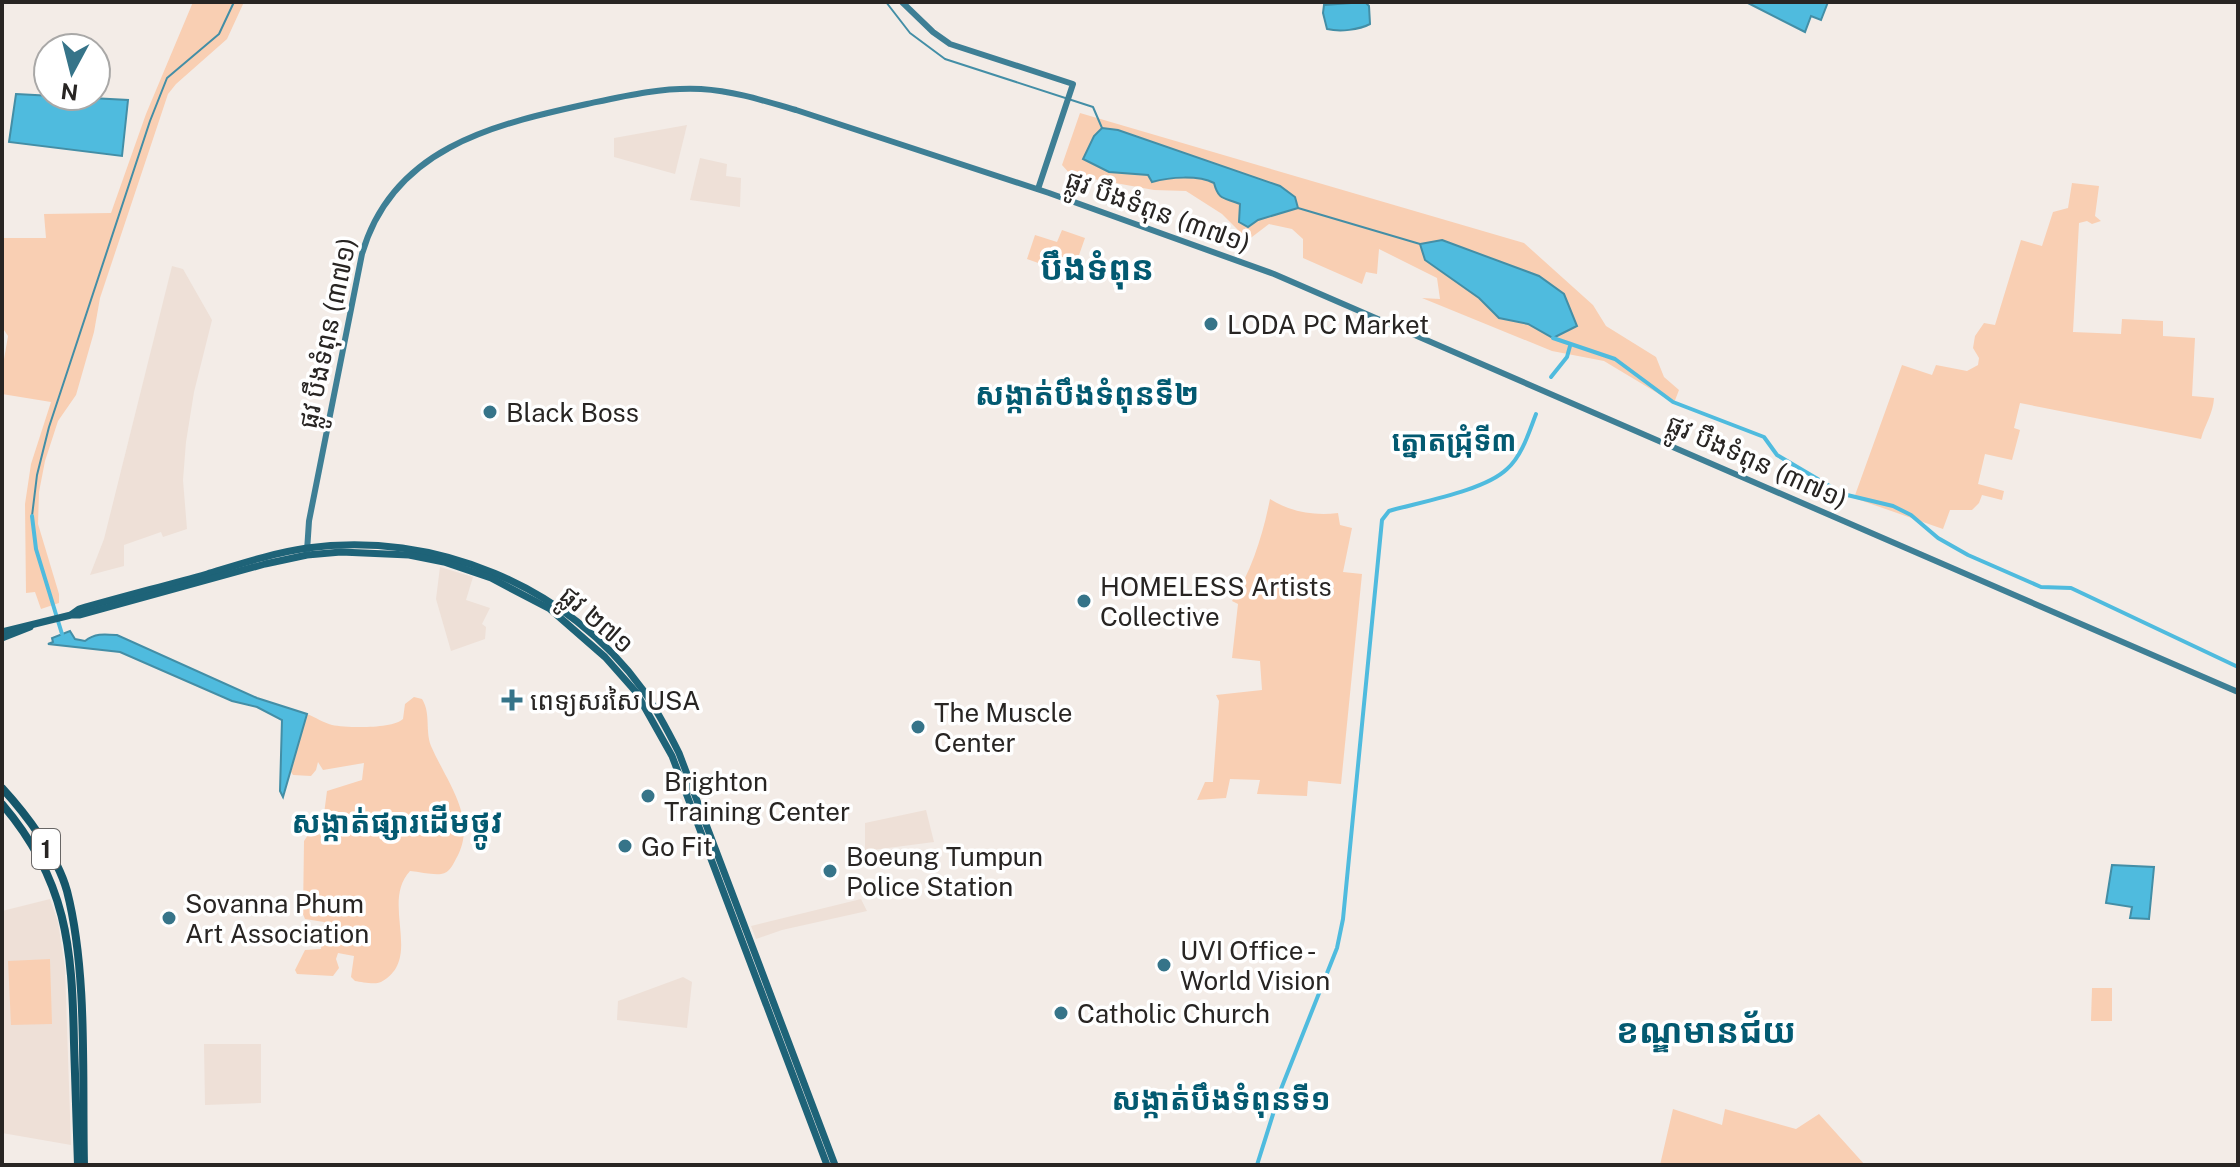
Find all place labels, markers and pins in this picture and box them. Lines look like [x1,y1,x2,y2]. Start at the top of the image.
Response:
place label: LODA PC Market [1227,309,1429,340]
marker: LODA PC Market [1202,315,1220,333]
place label: Black Boss [506,397,639,428]
marker: Black Boss [481,403,499,421]
place label: HOMELESS Artists Collective [1100,571,1332,632]
marker: HOMELESS Artists Collective [1075,592,1093,610]
place label: ពេទ្យសរសៃ USA [530,685,701,717]
marker: ពេទ្យសរសៃ USA [501,689,523,711]
place label: The Muscle Center [934,697,1072,758]
marker: The Muscle Center [909,718,927,736]
place label: Brighton Training Center [664,766,850,827]
marker: Brighton Training Center [639,787,657,805]
place label: Go Fit [641,831,713,862]
marker: Go Fit [616,837,634,855]
place label: Boeung Tumpun Police Station [846,841,1043,902]
marker: Boeung Tumpun Police Station [821,862,839,880]
place label: Sovanna Phum Art Association [185,888,369,949]
marker: Sovanna Phum Art Association [160,909,178,927]
place label: UVI Office - World Vision [1180,935,1330,996]
marker: UVI Office - World Vision [1155,956,1173,974]
place label: Catholic Church [1077,998,1270,1029]
marker: Catholic Church [1052,1004,1070,1022]

